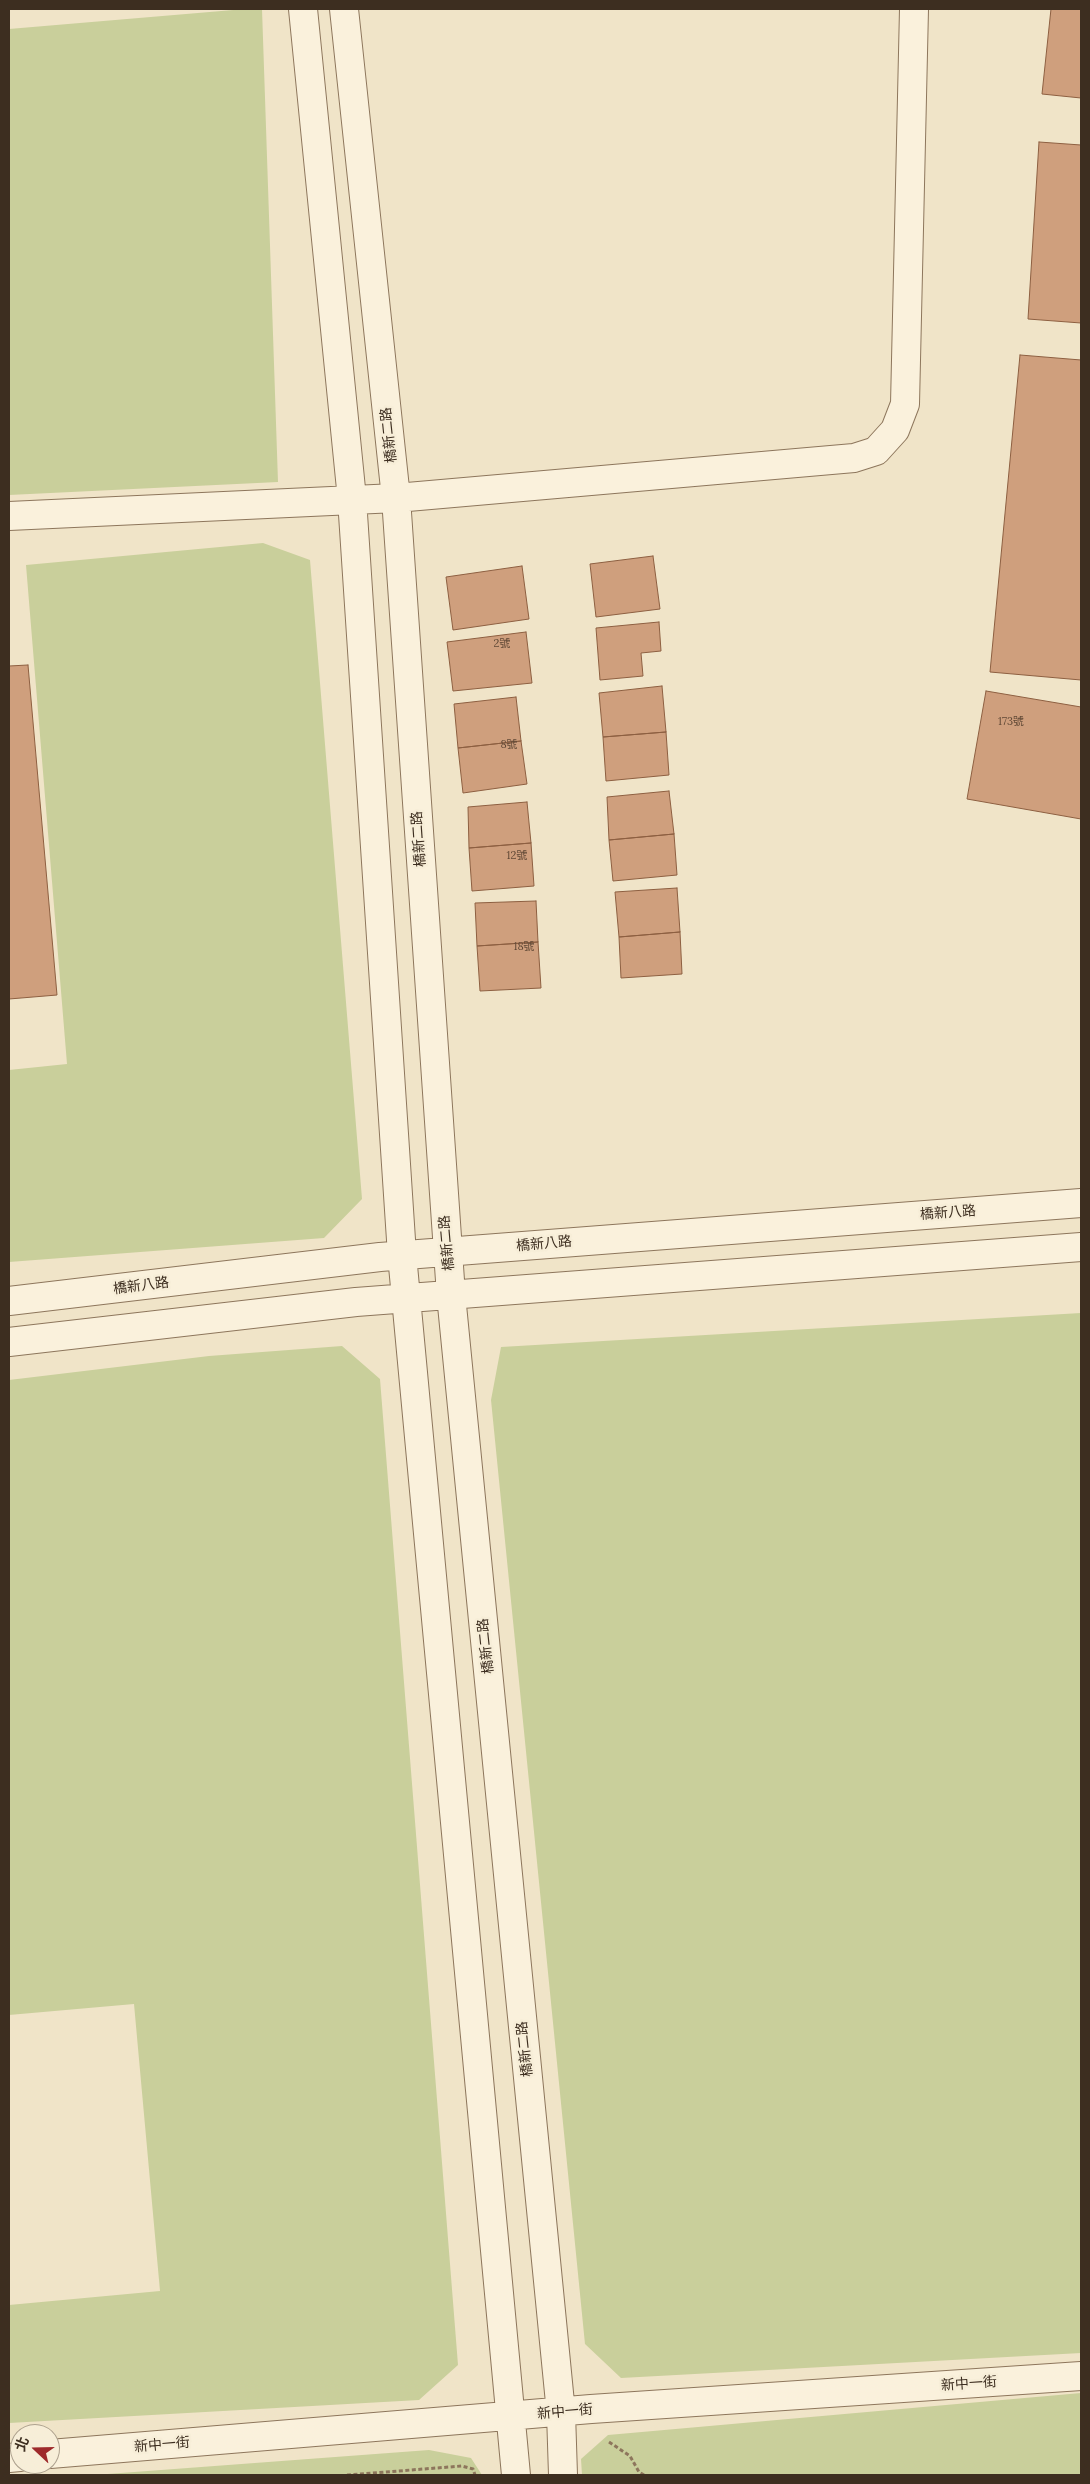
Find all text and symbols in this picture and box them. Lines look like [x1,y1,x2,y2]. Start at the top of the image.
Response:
street label: 橋新二路 [378,406,400,464]
house number: 2號 [494,637,510,651]
house number: 173號 [998,715,1024,729]
house number: 8號 [500,738,518,752]
street label: 橋新二路 [409,810,429,868]
house number: 12號 [507,849,527,863]
house number: 18號 [513,940,535,954]
street label: 橋新八路 [919,1203,977,1223]
street label: 橋新二路 [436,1214,458,1272]
street label: 橋新八路 [515,1233,573,1255]
street label: 橋新八路 [112,1274,170,1298]
street label: 橋新二路 [475,1617,497,1675]
street label: 橋新二路 [514,2020,536,2078]
street label: 新中一街 [940,2374,998,2394]
street label: 新中一街 [536,2401,594,2423]
north arrow [10,2424,60,2474]
text: 北 [11,2434,33,2454]
street label: 新中一街 [133,2434,191,2456]

